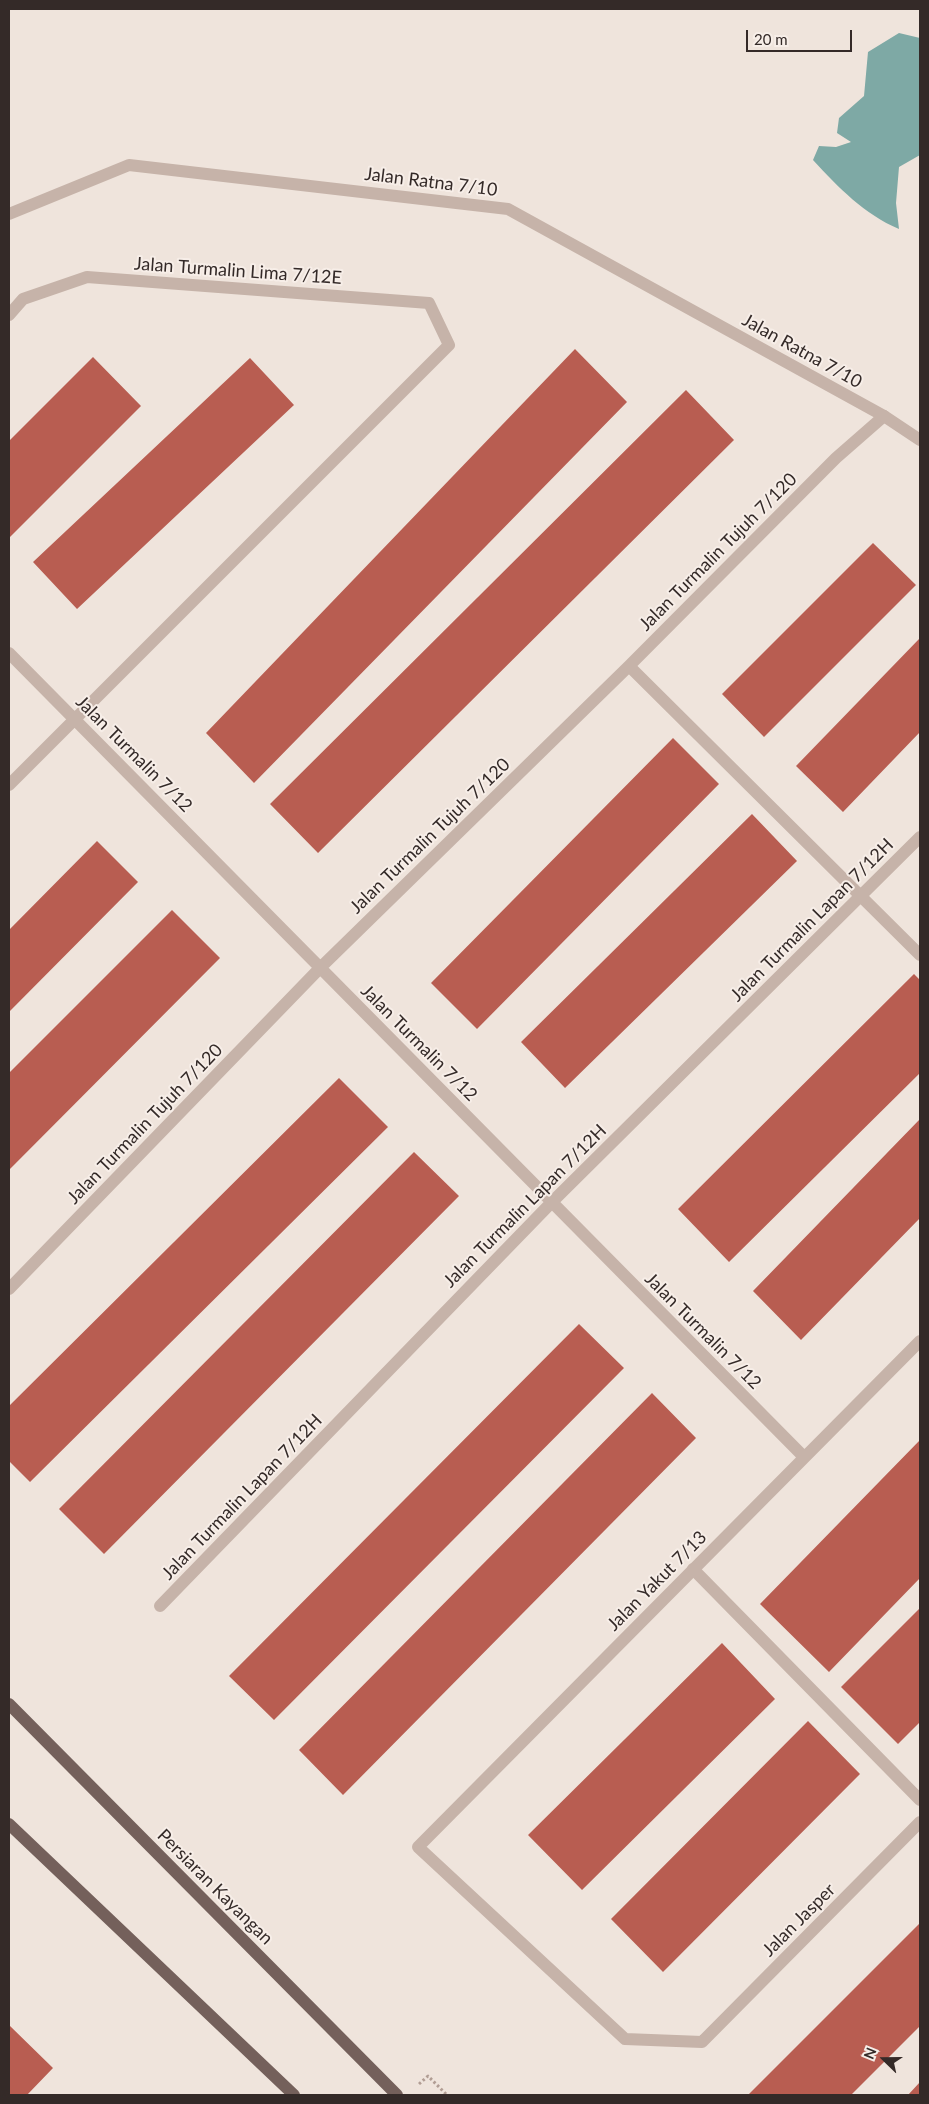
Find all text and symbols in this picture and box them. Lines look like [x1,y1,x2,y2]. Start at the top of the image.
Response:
scale bar [749,20,855,52]
text: 20 m [754,30,788,48]
street label: Jalan Ratna 7/10 [363,163,499,201]
street label: Jalan Turmalin Lima 7/12E [133,253,343,289]
street label: Jalan Ratna 7/10 [738,309,866,393]
street label: Jalan Turmalin Tujuh 7/120 [635,469,801,635]
street label: Jalan Turmalin 7/12 [71,691,197,817]
street label: Jalan Turmalin Tujuh 7/120 [346,754,514,918]
street label: Jalan Turmalin Lapan 7/12H [726,834,898,1006]
street label: Jalan Turmalin 7/12 [356,980,482,1106]
street label: Jalan Turmalin Tujuh 7/120 [63,1040,227,1208]
street label: Jalan Turmalin Lapan 7/12H [439,1120,611,1292]
street label: Jalan Turmalin 7/12 [640,1268,766,1394]
street label: Jalan Turmalin Lapan 7/12H [157,1410,327,1584]
street label: Jalan Yakut 7/13 [603,1527,711,1635]
street label: Persiaran Kayangan [153,1825,277,1949]
street label: Jalan Jasper [758,1879,840,1961]
north arrow [859,2034,909,2084]
text: N [860,2045,880,2061]

